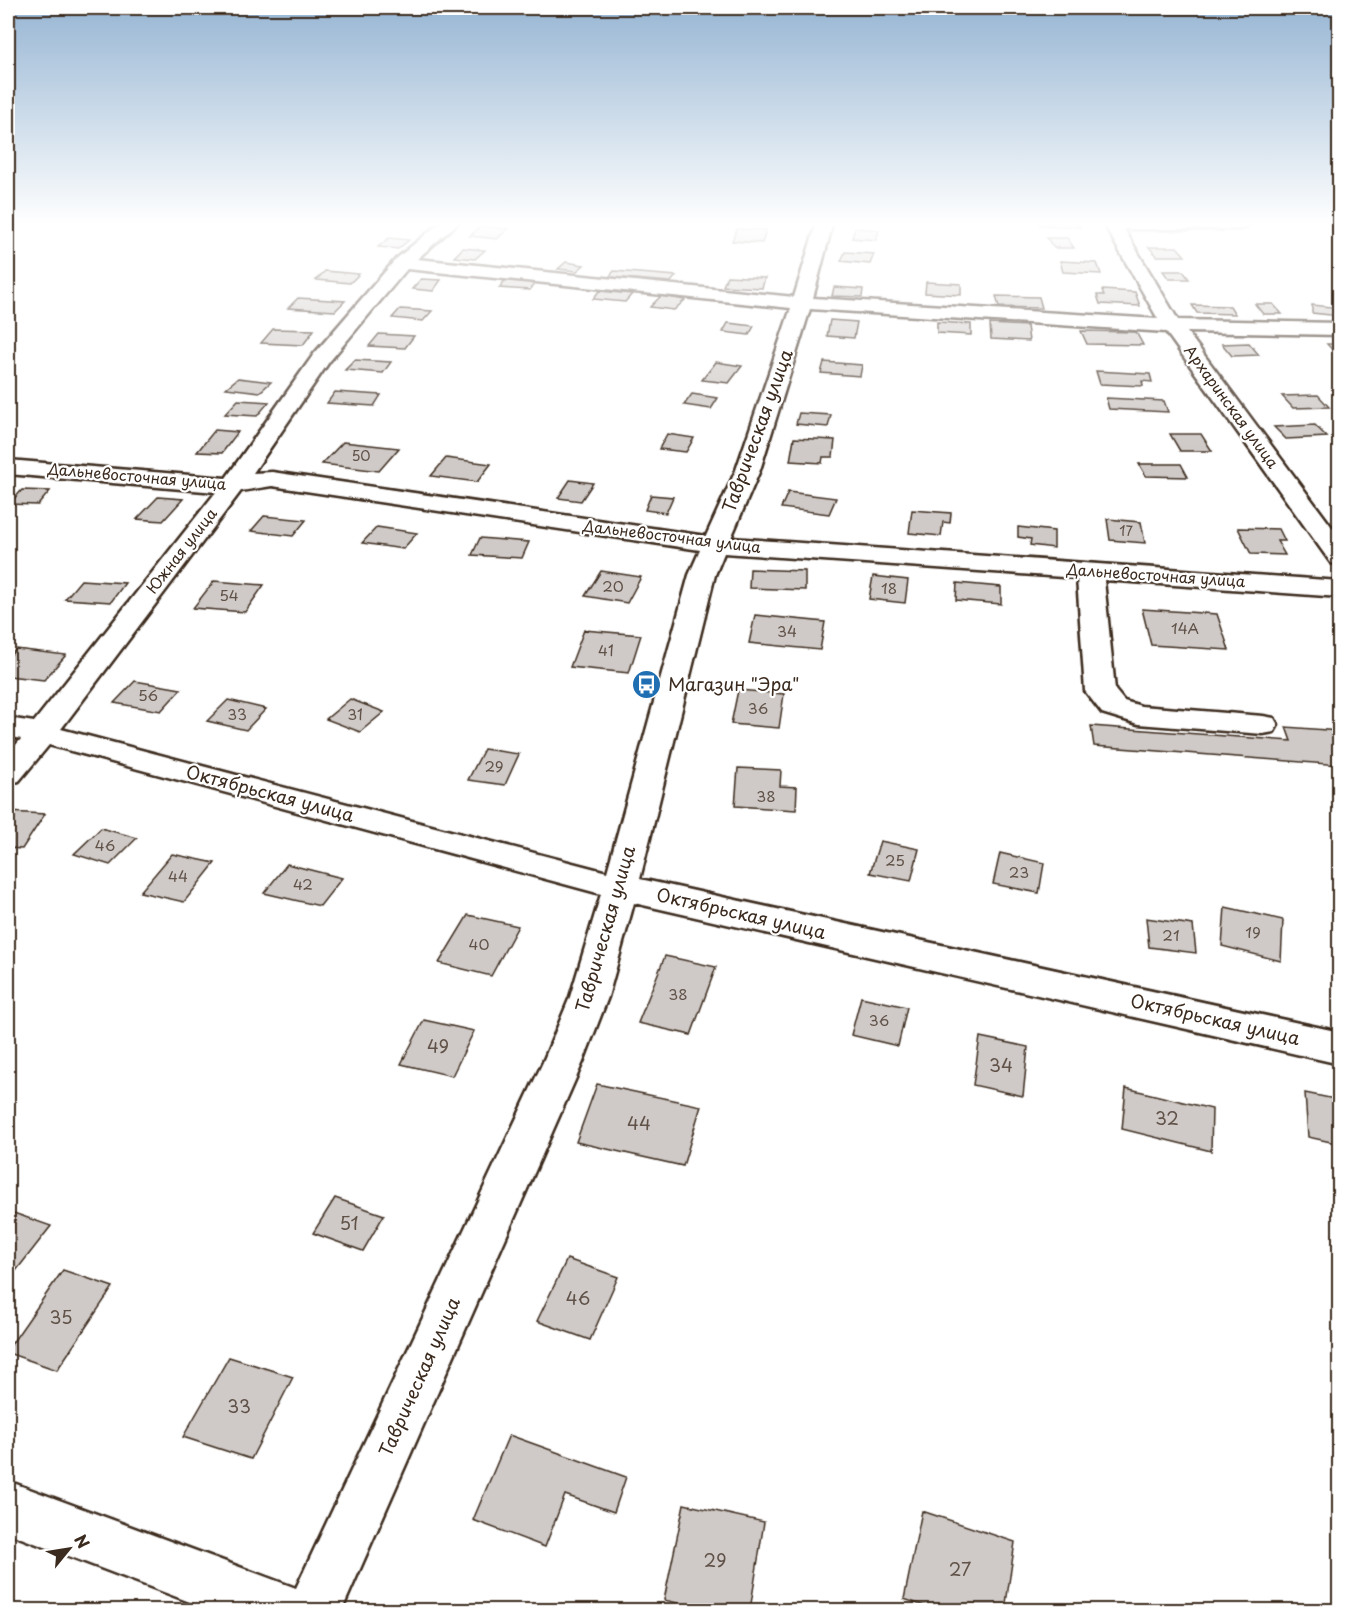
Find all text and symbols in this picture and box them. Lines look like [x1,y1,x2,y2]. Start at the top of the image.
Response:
street label: Архаринская улица [1180,340,1285,473]
street label: Таврическая улица [715,345,799,516]
house number: 50 [351,445,371,466]
street label: Дальневосточная улица [46,456,228,495]
street label: Южная улица [140,502,222,598]
street label: Дальневосточная улица [581,513,763,558]
house number: 17 [1119,520,1133,541]
street label: Дальневосточная улица [1065,557,1247,592]
house number: 20 [602,574,624,597]
house number: 18 [881,576,897,599]
house number: 54 [219,583,239,606]
house number: 14А [1171,616,1199,639]
house number: 34 [777,619,797,642]
house number: 41 [598,638,614,661]
bus stop icon: Магазин "Эра" [631,669,663,701]
place label: Магазин "Эра" [668,670,800,697]
house number: 56 [138,683,158,706]
house number: 36 [748,696,768,719]
house number: 33 [227,702,247,725]
house number: 31 [347,702,363,725]
house number: 29 [484,754,504,777]
street label: Октябрьская улица [183,757,358,828]
house number: 38 [756,784,776,807]
house number: 46 [95,833,115,856]
street label: Таврическая улица [568,842,641,1015]
house number: 25 [885,848,905,871]
house number: 23 [1009,860,1029,883]
house number: 44 [168,864,188,887]
house number: 42 [293,872,313,895]
street label: Октябрьская улица [654,880,829,945]
house number: 19 [1245,920,1261,943]
house number: 21 [1162,923,1180,946]
house number: 40 [469,932,489,955]
house number: 38 [668,982,688,1005]
street label: Октябрьская улица [1128,986,1303,1051]
house number: 36 [869,1008,889,1031]
house number: 49 [427,1032,449,1059]
house number: 34 [989,1051,1013,1078]
house number: 32 [1155,1104,1179,1131]
house number: 44 [627,1109,651,1136]
house number: 51 [339,1209,359,1236]
house number: 46 [566,1284,590,1311]
street label: Таврическая улица [371,1292,466,1460]
house number: 35 [49,1303,73,1330]
house number: 33 [227,1392,251,1419]
north arrow [39,1519,99,1579]
text: N [69,1530,96,1552]
house number: 29 [704,1546,726,1573]
house number: 27 [949,1555,971,1582]

